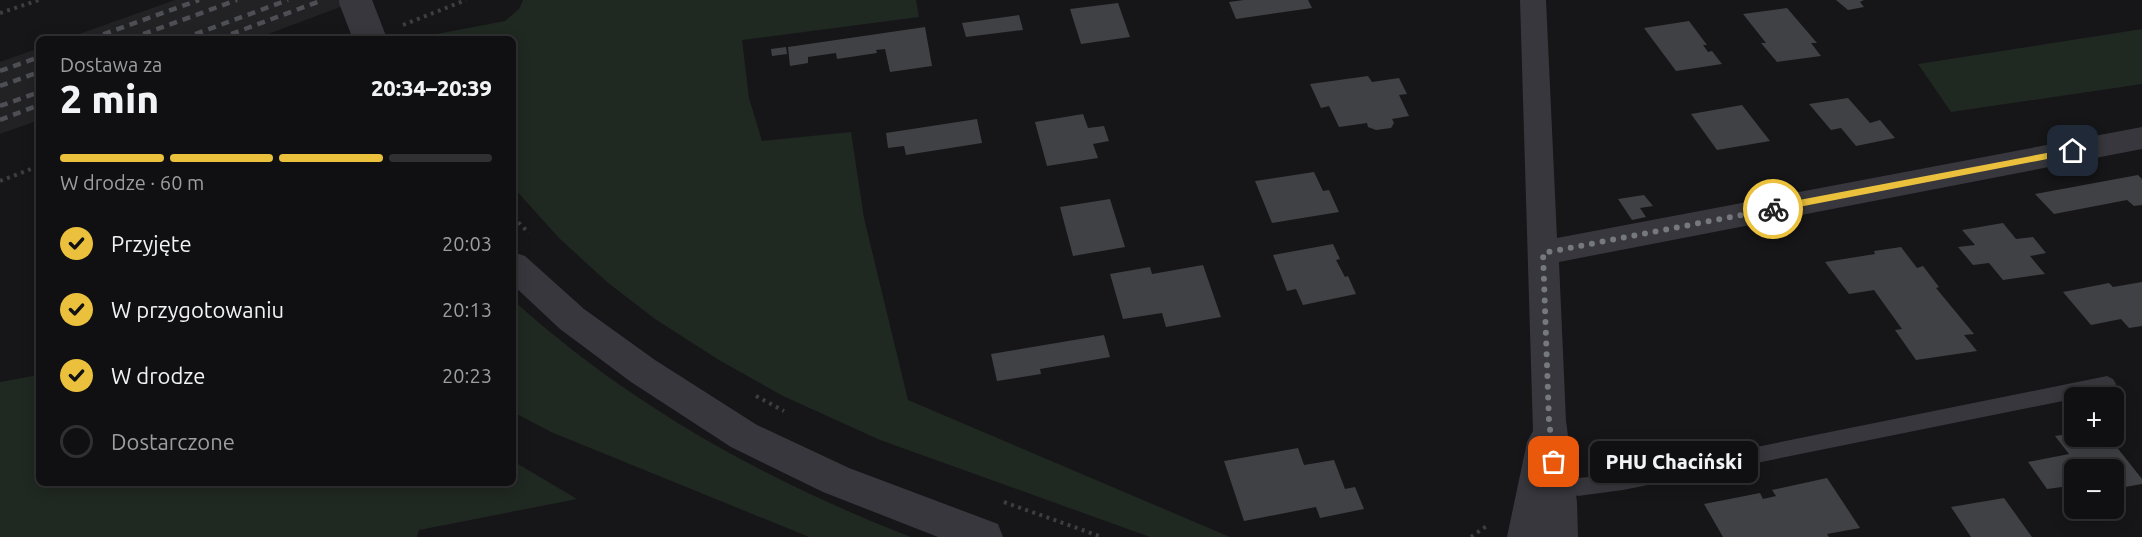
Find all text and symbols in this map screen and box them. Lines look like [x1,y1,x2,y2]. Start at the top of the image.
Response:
text: Dostawa za [60,53,162,76]
text: 20:34–20:39 [371,75,492,100]
text: 2 min [60,77,159,120]
pin [2047,125,2098,176]
icon: home [2056,134,2089,167]
text: W drodze · 60 m [60,171,204,194]
courier [1743,179,1803,239]
icon: bike [1757,193,1790,226]
icon: check [60,227,93,260]
text: Przyjęte [111,231,192,256]
text: 20:03 [442,232,492,255]
icon: check [60,293,93,326]
text: W przygotowaniu [111,297,284,322]
text: 20:13 [442,298,492,321]
icon: check [60,359,93,392]
text: W drodze [111,363,205,388]
text: 20:23 [442,364,492,387]
map controls [2064,387,2124,519]
button: + [2064,387,2124,447]
text: Dostarczone [111,429,235,454]
pin [1528,436,1579,487]
callout: PHU Chaciński [1590,441,1758,483]
icon: bag [1537,445,1570,478]
text: PHU Chaciński [1606,450,1742,473]
button: − [2064,459,2124,519]

